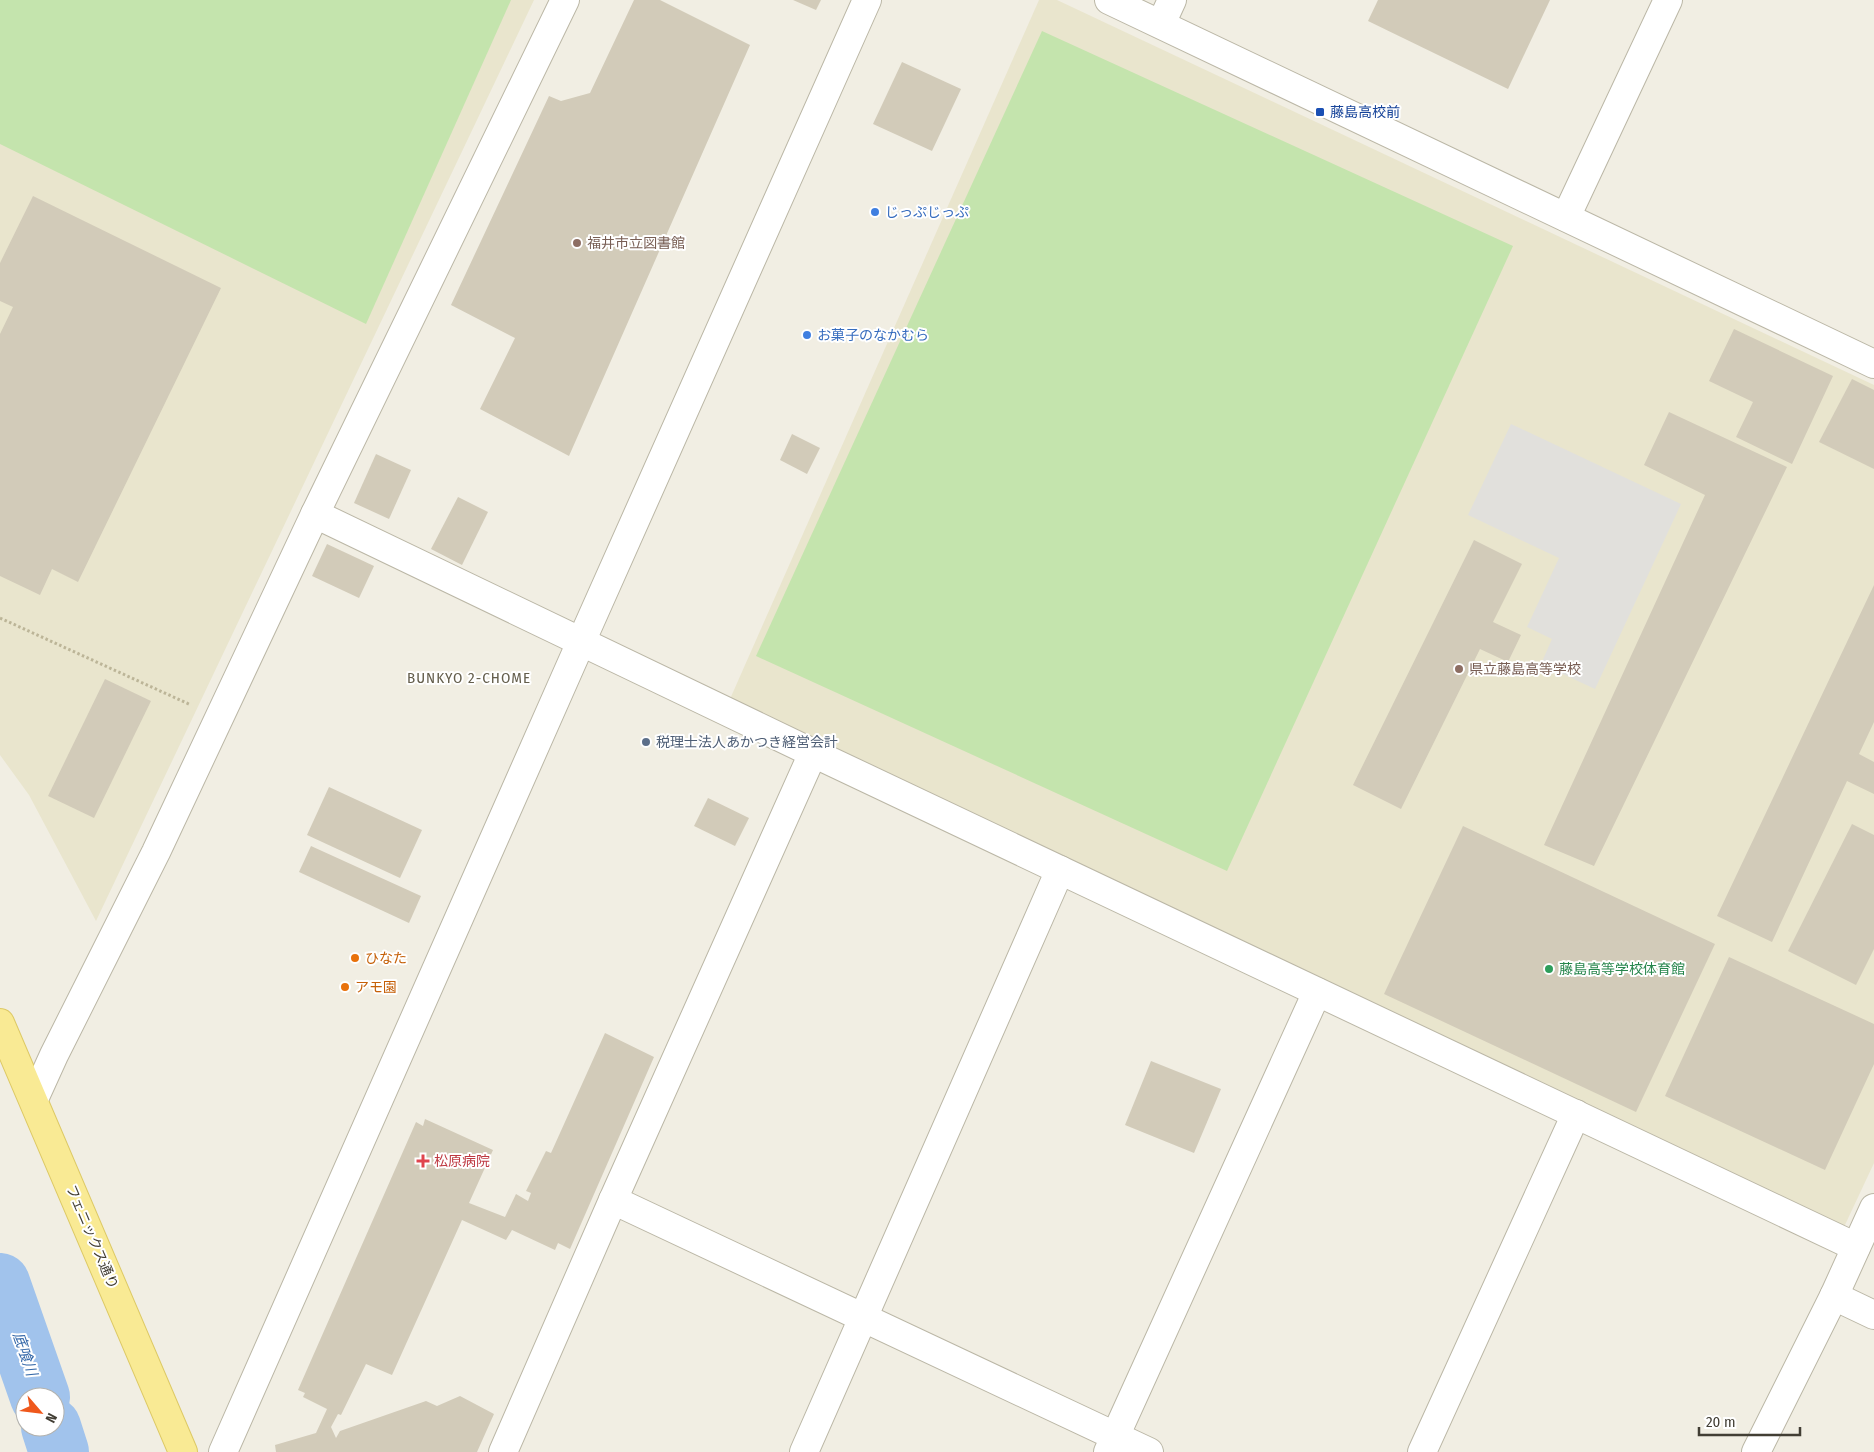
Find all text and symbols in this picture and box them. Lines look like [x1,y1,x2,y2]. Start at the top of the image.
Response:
place label: 藤島高校前 [1330,104,1400,121]
marker: 藤島高校前 [1314,106,1326,118]
place label: じっぷじっぷ [885,204,969,221]
marker: じっぷじっぷ [869,206,881,218]
place label: 福井市立図書館 [587,235,685,252]
marker: 福井市立図書館 [571,237,583,249]
place label: お菓子のなかむら [817,327,929,344]
marker: お菓子のなかむら [801,329,813,341]
place label: 県立藤島高等学校 [1469,661,1581,678]
marker: 県立藤島高等学校 [1453,663,1465,675]
district label: BUNKYO 2-CHOME [407,669,531,687]
place label: 税理士法人あかつき経営会計 [656,734,838,751]
marker: 税理士法人あかつき経営会計 [640,736,652,748]
place label: ひなた [365,950,407,967]
marker: ひなた [349,952,361,964]
place label: 藤島高等学校体育館 [1559,961,1685,978]
marker: 藤島高等学校体育館 [1543,963,1555,975]
place label: アモ園 [355,979,397,996]
marker: アモ園 [339,981,351,993]
place label: 松原病院 [434,1153,490,1170]
marker: 松原病院 [416,1154,430,1168]
street label: フェニックス通り [62,1182,122,1292]
water label: 底喰川 [9,1330,41,1380]
north arrow [15,1387,65,1437]
scale bar [1699,1404,1800,1436]
text: N [42,1410,61,1426]
text: 20 m [1706,1413,1736,1431]

